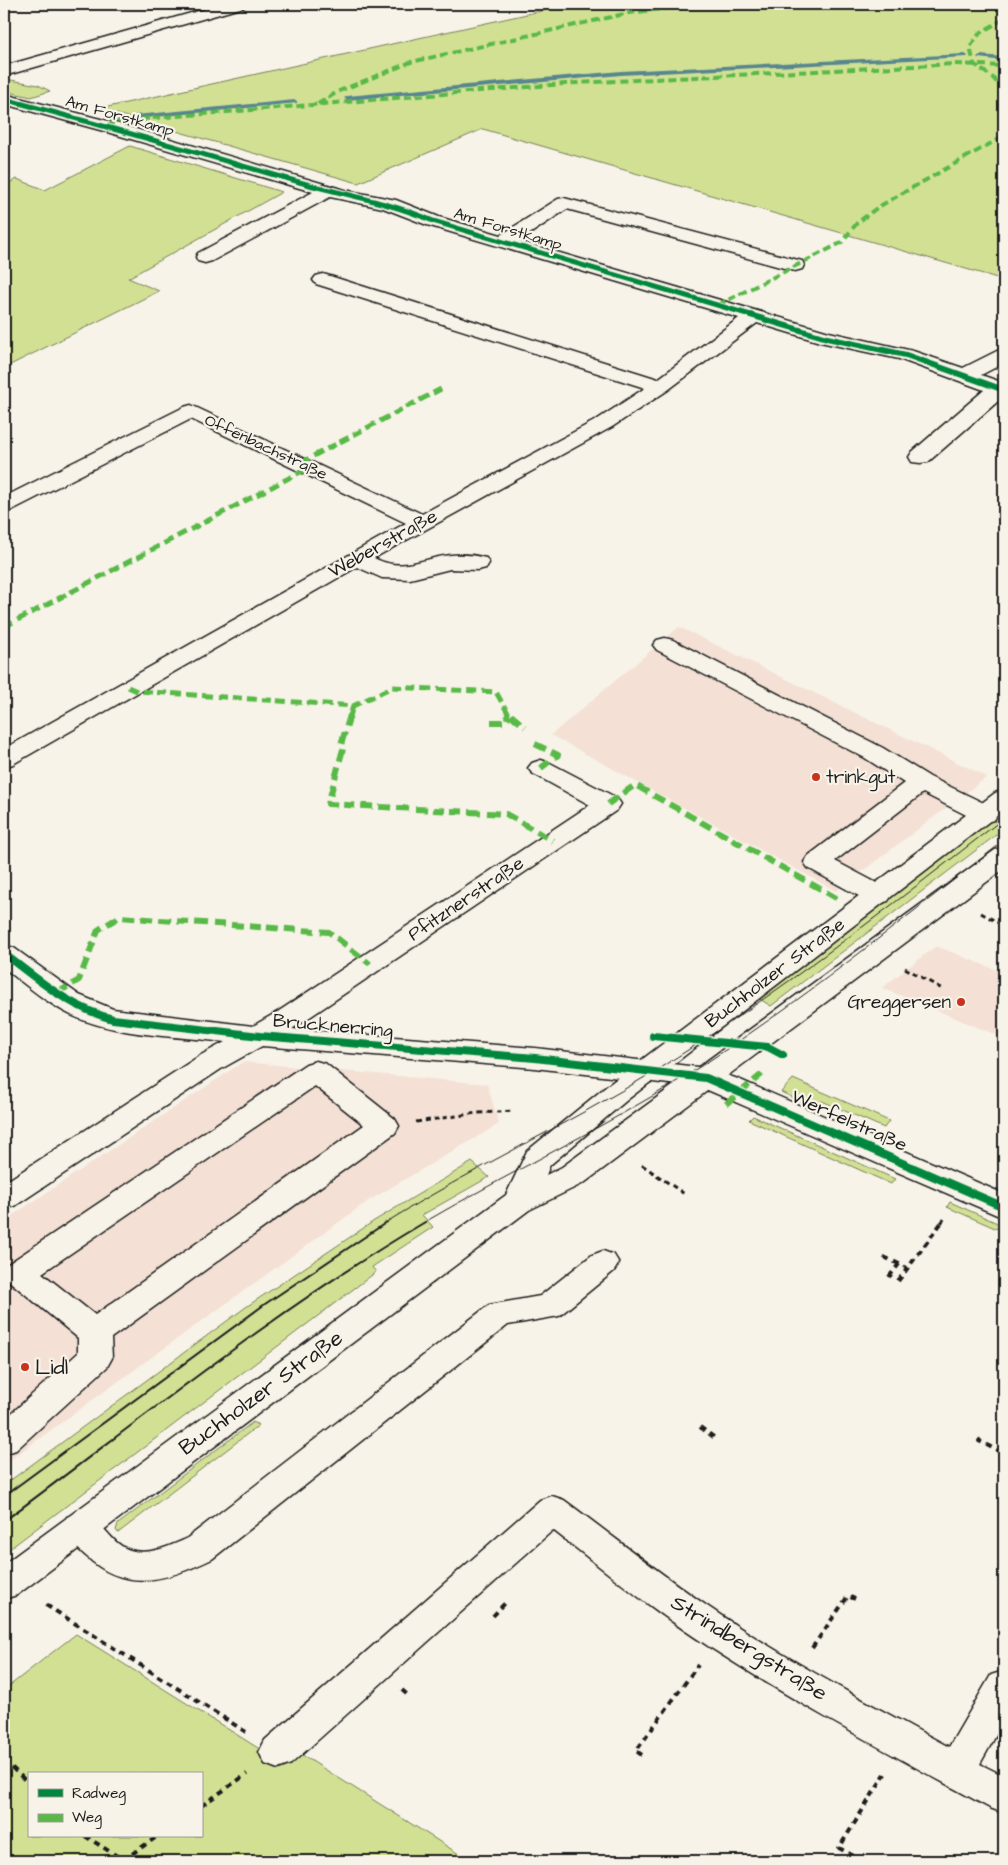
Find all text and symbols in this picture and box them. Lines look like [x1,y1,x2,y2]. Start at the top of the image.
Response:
street label: Am Forstkamp [63,90,177,142]
street label: Am Forstkamp [451,202,565,256]
street label: Offenbachstraße [201,409,331,485]
street label: Weberstraße [324,503,442,585]
place label: trinkgut [826,764,896,792]
marker: trinkgut [810,771,822,783]
street label: Pfitznerstraße [403,850,529,948]
street label: Buchholzer Straße [699,911,851,1035]
place label: Greggersen [847,989,951,1017]
marker: Greggersen [955,996,967,1008]
street label: Brucknerring [272,1007,394,1046]
street label: Werfelstraße [787,1083,911,1159]
street label: Buchholzer Straße [173,1323,349,1463]
place label: Lidl [35,1352,68,1383]
marker: Lidl [19,1361,31,1373]
street label: Strindbergstraße [664,1587,833,1710]
legend [28,1772,202,1838]
text: Radweg [72,1783,126,1805]
text: Weg [72,1807,102,1829]

